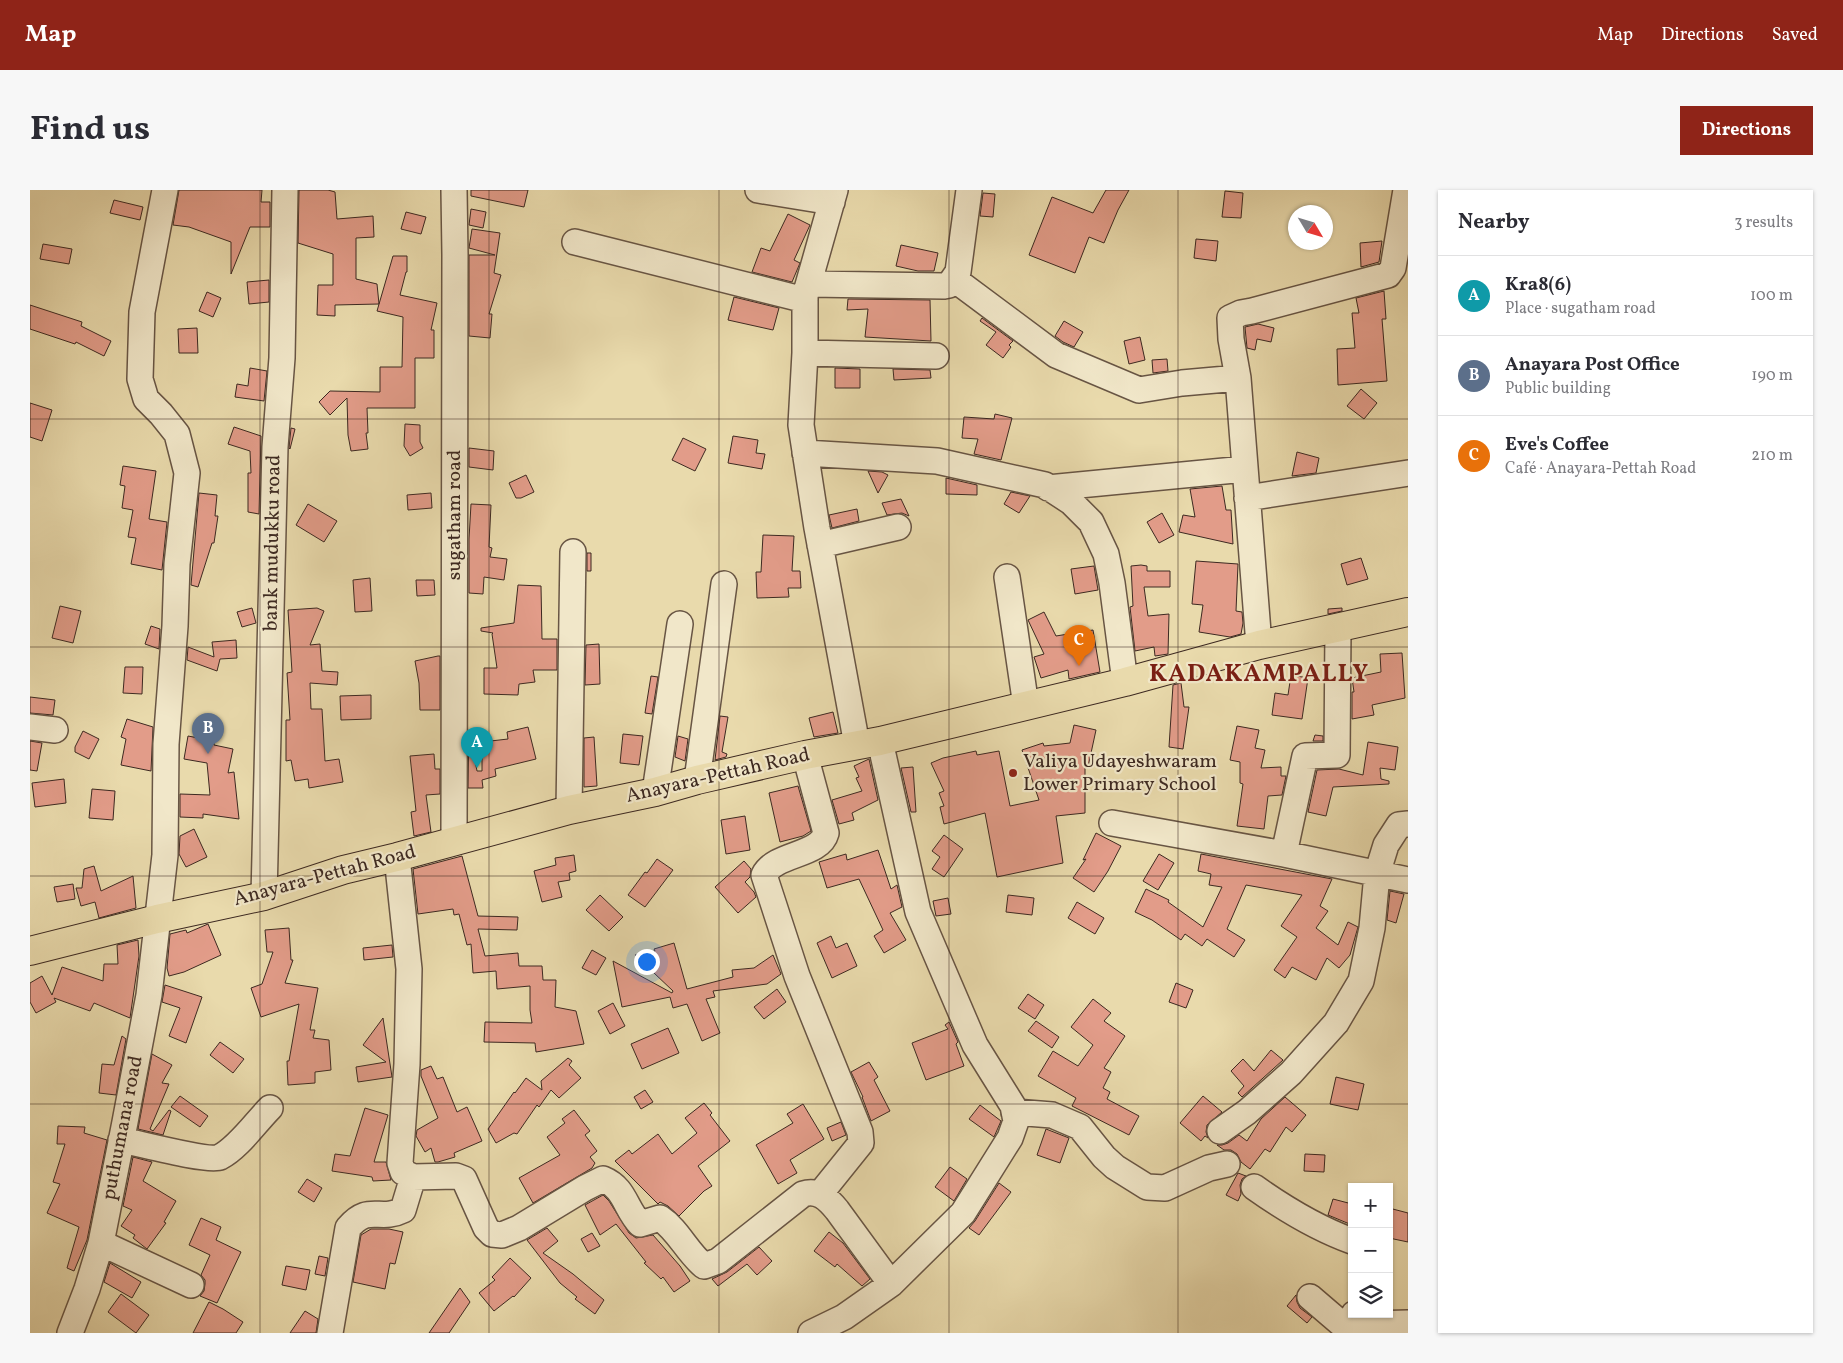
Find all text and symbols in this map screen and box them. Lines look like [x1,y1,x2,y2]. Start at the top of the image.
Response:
text: Map [25,18,76,52]
text: Map [1597,23,1633,48]
text: Directions [1661,23,1744,48]
text: Saved [1772,23,1818,48]
text: Find us [30,106,150,154]
button: Directions [1680,106,1813,155]
north arrow [1288,205,1333,250]
text: Nearby [1458,208,1529,237]
text: 3 results [1734,212,1793,234]
text: Kra8(6) [1505,272,1571,298]
text: A [1468,285,1480,307]
text: 100 m [1750,285,1793,307]
text: Place · sugatham road [1505,298,1656,320]
text: Anayara Post Office [1505,352,1680,378]
text: B [1469,365,1479,387]
text: 190 m [1751,365,1793,387]
text: Public building [1505,378,1611,400]
text: Eve's Coffee [1505,432,1609,458]
text: C [1469,445,1479,467]
text: 210 m [1751,445,1793,467]
street label: sugatham road [441,450,469,580]
street label: bank mudukku road [257,454,289,632]
text: Café · Anayara-Pettah Road [1505,458,1696,480]
pin: C [1063,625,1095,666]
district label: KADAKAMPALLY [1149,657,1369,692]
pin: B [192,713,224,754]
pin: A [461,727,493,768]
street label: Anayara-Pettah Road [623,741,813,811]
place label: Valiya Udayeshwaram Lower Primary School [1023,748,1217,799]
marker: Valiya Udayeshwaram Lower Primary School [1007,767,1019,779]
street label: Anayara-Pettah Road [231,838,419,914]
your location [634,949,660,975]
street label: puthumana road [95,1053,151,1203]
map controls [1348,1183,1393,1318]
button: + [1348,1183,1393,1228]
button: − [1348,1228,1393,1273]
button: layers [1348,1273,1393,1318]

